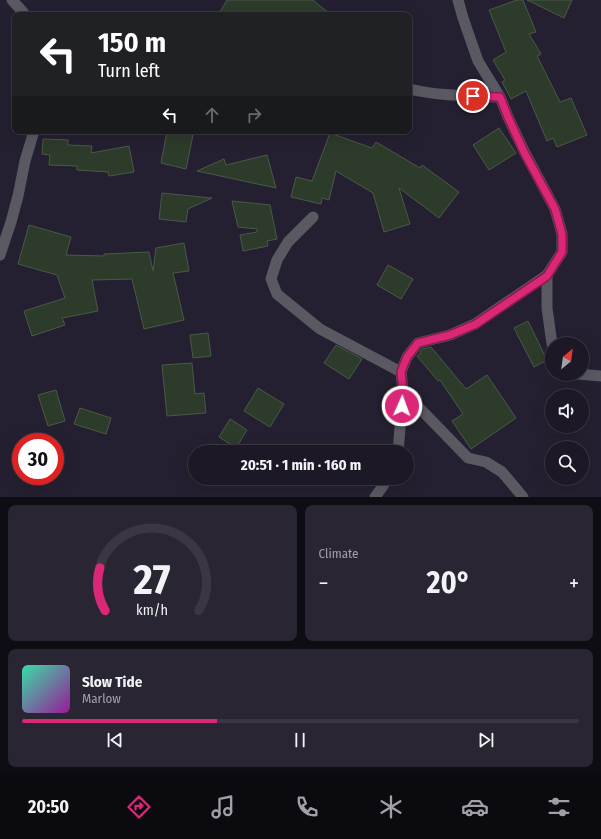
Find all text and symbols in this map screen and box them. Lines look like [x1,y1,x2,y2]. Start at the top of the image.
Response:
text: 150 m [98,26,166,59]
icon: left [32,28,84,80]
text: Turn left [98,60,160,82]
pin [456,79,490,113]
icon: arrive [462,85,484,107]
icon: left [159,104,181,126]
icon: ahead [201,104,223,126]
icon: right [243,104,265,126]
north arrow [545,337,589,381]
map controls [545,337,589,485]
position arrow [381,385,423,427]
button: sound [545,389,589,433]
speed limit sign: 30 [12,433,64,485]
button: search [545,441,589,485]
text: 20:51 · 1 min · 160 m [241,456,361,474]
text: Climate [319,546,359,561]
text: 27 [133,555,171,605]
text: 20° [427,565,471,601]
text: − [319,570,328,597]
text: + [569,570,579,597]
text: km/h [136,602,168,619]
text: Slow Tide [82,673,142,691]
text: Marlow [82,691,121,706]
icon: previous [104,729,126,751]
icon: pause [289,729,311,751]
icon: next [475,729,497,751]
icon: directions [125,793,153,821]
icon: music [209,793,237,821]
icon: phone [293,793,321,821]
icon: climate [377,793,405,821]
icon: car [461,793,489,821]
icon: filters [545,793,573,821]
text: 20:50 [28,796,69,818]

